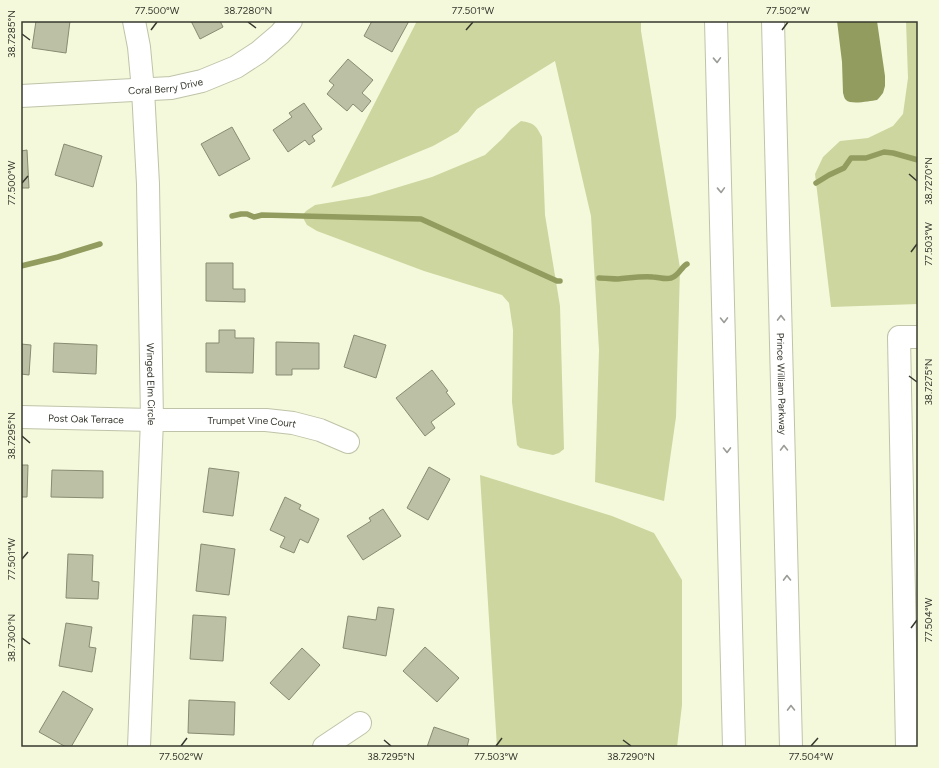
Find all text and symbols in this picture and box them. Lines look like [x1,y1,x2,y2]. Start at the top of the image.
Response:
text: 77.500°W [135,4,180,17]
text: 38.7280°N [224,4,272,17]
text: 77.501°W [452,4,495,17]
text: 77.502°W [766,4,810,17]
text: 38.7285°N [5,10,18,58]
one-way arrow [713,57,722,63]
street label: Coral Berry Drive [128,74,205,97]
text: 38.7270°N [922,157,935,205]
text: 77.500°W [5,160,18,205]
one-way arrow [717,187,725,193]
text: 77.503°W [922,222,935,266]
one-way arrow [777,315,785,321]
one-way arrow [720,317,728,323]
street label: Prince William Parkway [774,333,790,436]
street label: Winged Elm Circle [144,343,158,426]
text: 38.7275°N [922,358,935,406]
street label: Post Oak Terrace [48,411,125,426]
text: 38.7295°N [5,412,18,460]
street label: Trumpet Vine Court [208,414,298,430]
one-way arrow [780,445,788,451]
one-way arrow [723,447,731,453]
text: 77.501°W [5,537,18,580]
one-way arrow [783,575,792,581]
text: 77.504°W [922,597,935,642]
text: 38.7300°N [5,614,18,662]
one-way arrow [787,705,795,711]
text: 77.502°W [159,750,203,763]
text: 38.7295°N [367,750,415,763]
text: 77.503°W [474,750,518,763]
text: 38.7290°N [607,750,655,763]
text: 77.504°W [789,750,834,763]

